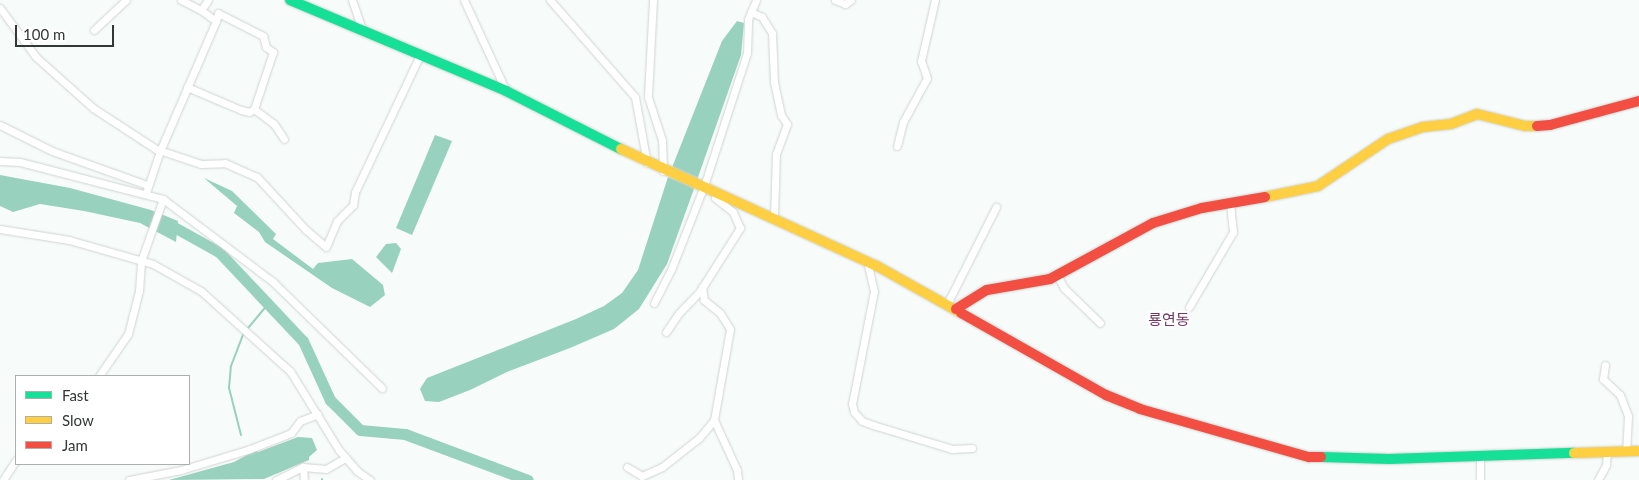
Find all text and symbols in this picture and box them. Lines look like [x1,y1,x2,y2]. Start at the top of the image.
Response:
scale bar [18,15,116,47]
text: 100 m [23,25,65,43]
district label: 룡연동 [1148,311,1190,329]
legend [15,375,190,465]
text: Fast [62,386,89,404]
text: Slow [62,411,94,429]
text: Jam [62,436,88,454]

